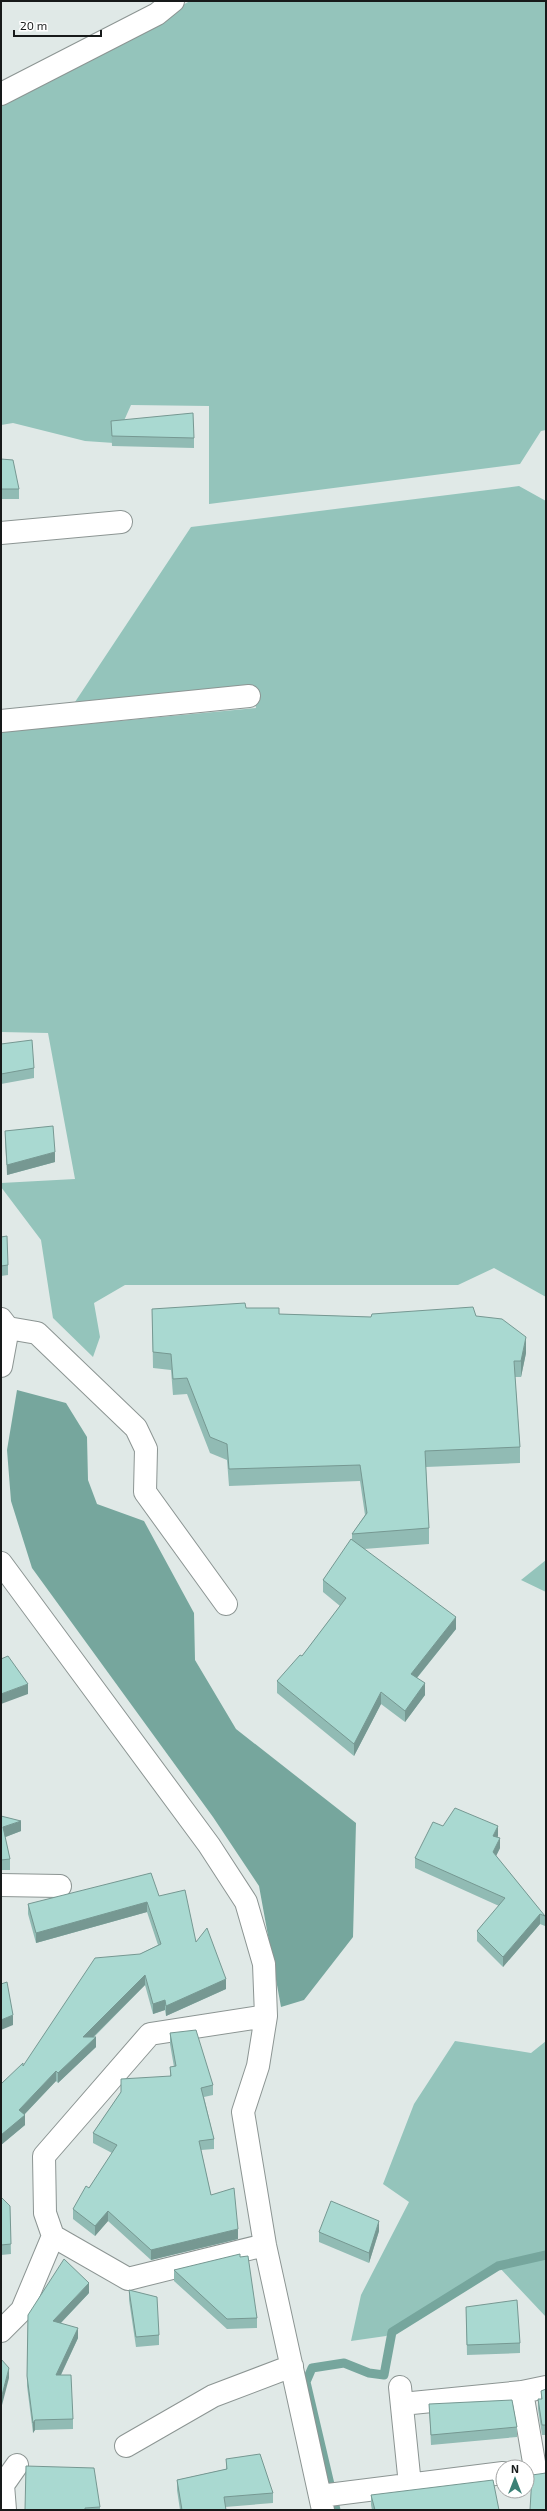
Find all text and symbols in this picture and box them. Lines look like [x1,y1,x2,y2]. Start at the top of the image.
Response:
scale bar [14,12,101,38]
text: 20 m [20,18,47,32]
north arrow [495,2459,535,2499]
text: N [511,2462,519,2475]

